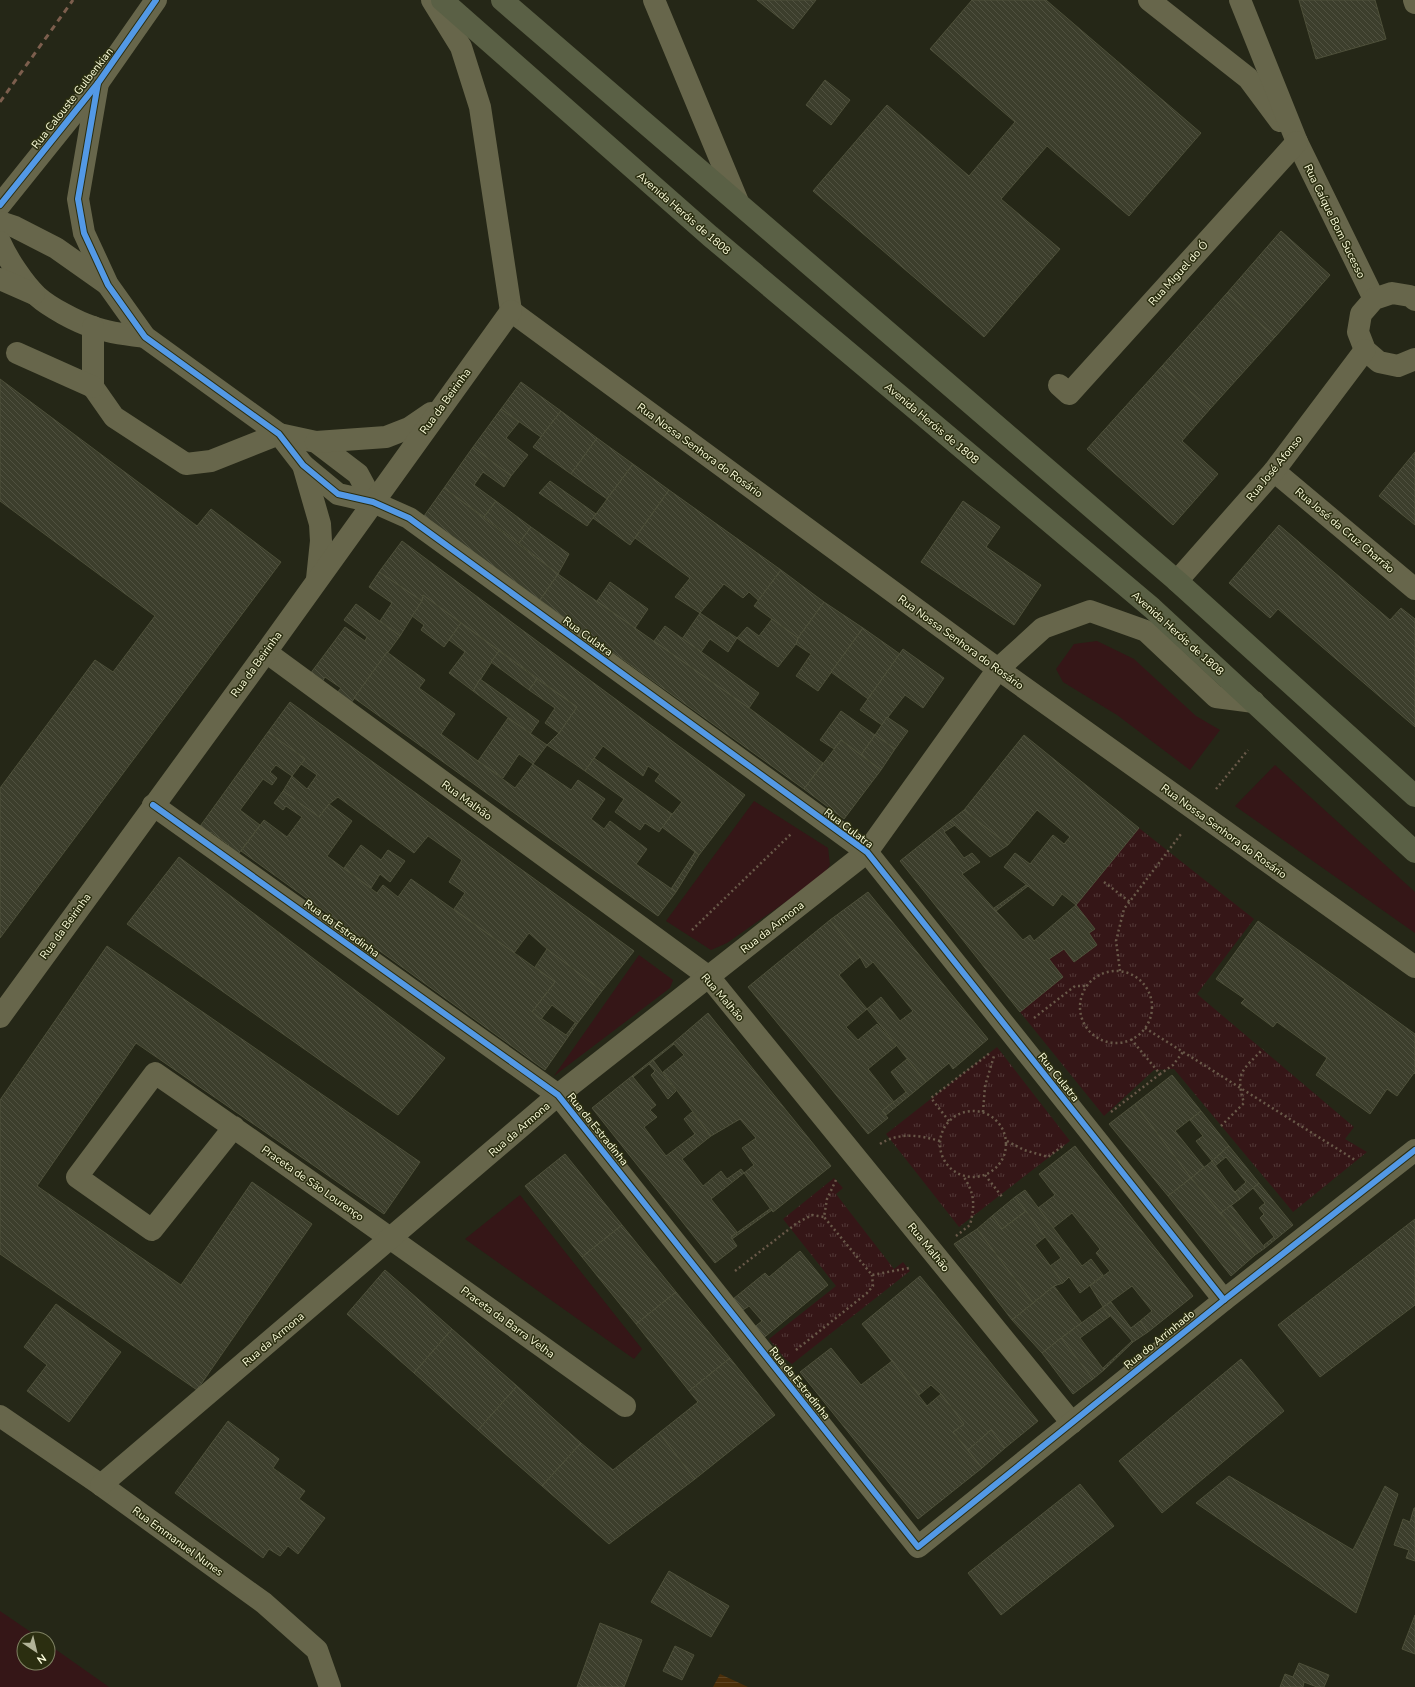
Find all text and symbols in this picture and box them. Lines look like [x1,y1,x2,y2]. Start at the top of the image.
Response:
street label: Rua Calouste Gulbenkian [28,45,117,152]
street label: Rua Caíque Bom Sucesso [1300,162,1369,281]
street label: Avenida Heróis de 1808 [634,169,734,258]
street label: Rua Miguel do Ó [1144,237,1212,309]
street label: Rua da Beirinha [416,365,474,437]
street label: Avenida Heróis de 1808 [881,379,983,468]
street label: Rua Nossa Senhora do Rosário [634,400,766,501]
street label: Rua José Afonso [1243,432,1306,505]
street label: Rua José da Cruz Charrão [1292,484,1398,576]
street label: Avenida Heróis de 1808 [1128,588,1227,679]
street label: Rua Nossa Senhora do Rosário [895,592,1027,693]
street label: Rua Culatra [560,613,616,660]
street label: Rua da Beirinha [227,628,285,700]
street label: Rua Malhão [438,777,495,824]
street label: Rua Nossa Senhora do Rosário [1158,781,1290,882]
street label: Rua Culatra [821,805,877,852]
street label: Rua da Beirinha [36,890,94,962]
street label: Rua da Estradinha [301,896,383,961]
street label: Rua da Armona [737,898,807,957]
street label: Rua Malhão [698,970,748,1024]
street label: Rua Culatra [1034,1050,1083,1105]
street label: Rua da Estradinha [564,1090,632,1169]
street label: Rua da Armona [485,1098,553,1160]
street label: Praceta de São Lourenço [259,1142,367,1224]
street label: Rua Malhão [904,1220,953,1275]
street label: Praceta da Barra Velha [458,1283,558,1362]
street label: Rua do Arrinhado [1121,1306,1198,1373]
street label: Rua da Armona [239,1309,308,1370]
street label: Rua da Estradinha [766,1344,834,1423]
street label: Rua Emmanuel Nunes [129,1503,226,1580]
north arrow [16,1631,56,1671]
text: N [34,1650,49,1667]

